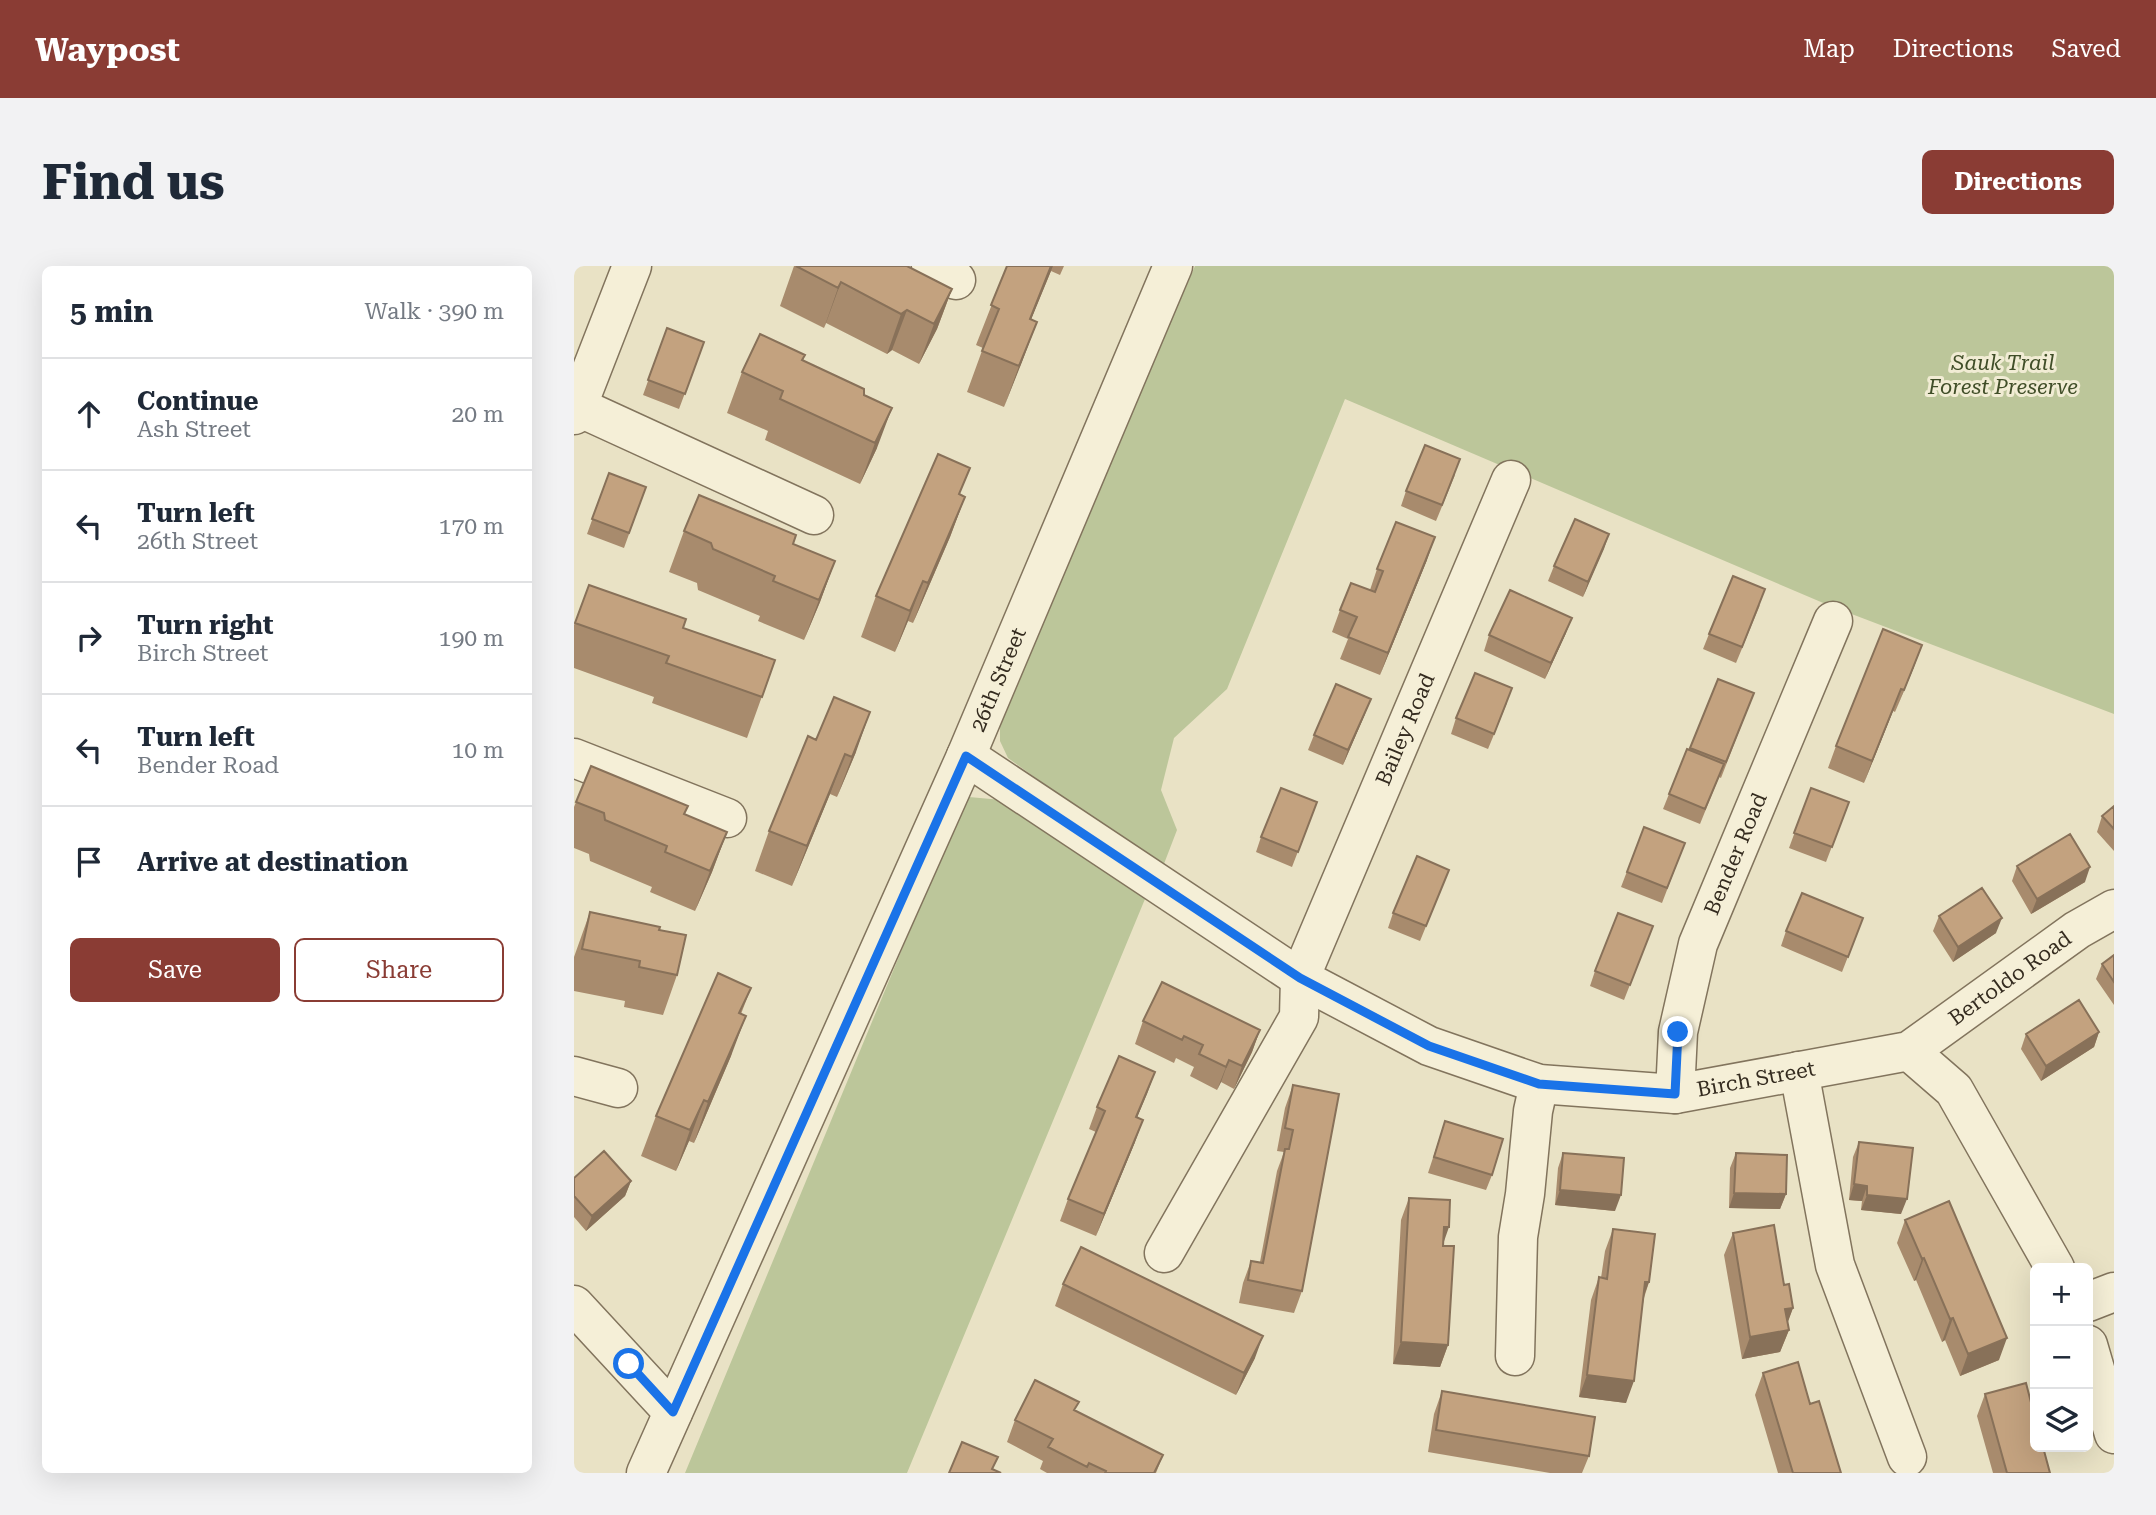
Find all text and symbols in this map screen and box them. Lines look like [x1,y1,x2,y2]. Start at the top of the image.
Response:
text: Waypost [35,30,180,69]
text: Map [1803,35,1855,63]
text: Directions [1893,35,2013,63]
text: Saved [2051,35,2121,63]
button: Directions [1922,150,2114,214]
text: Find us [42,154,225,211]
text: 5 min [70,294,153,329]
text: Walk · 390 m [365,298,504,325]
park label: Sauk Trail Forest Preserve [1927,351,2078,399]
text: Continue [137,386,259,416]
icon: ahead [70,395,108,433]
text: 20 m [451,401,504,428]
text: Ash Street [137,416,251,443]
text: Turn left [137,498,255,528]
icon: left [70,507,108,545]
text: 170 m [439,513,504,540]
text: 26th Street [137,528,258,555]
text: Turn right [137,610,273,640]
icon: right [70,619,108,657]
street label: 26th Street [966,624,1031,735]
text: 190 m [439,625,504,652]
text: Birch Street [137,640,268,667]
street label: Bailey Road [1371,669,1440,789]
text: Turn left [137,722,255,752]
icon: left [70,731,108,769]
text: 10 m [451,737,504,764]
text: Bender Road [137,752,279,779]
street label: Bender Road [1700,789,1772,918]
icon: arrive [70,843,108,881]
text: Arrive at destination [137,847,408,877]
street label: Bertoldo Road [1944,926,2076,1030]
button: Save [70,938,280,1002]
button: Share [294,938,504,1002]
route end [1662,1016,1693,1047]
street label: Birch Street [1695,1056,1817,1102]
map controls [2030,1263,2093,1452]
button: + [2030,1263,2093,1326]
button: − [2030,1326,2093,1389]
route start [613,1348,644,1379]
button: layers [2030,1389,2093,1452]

